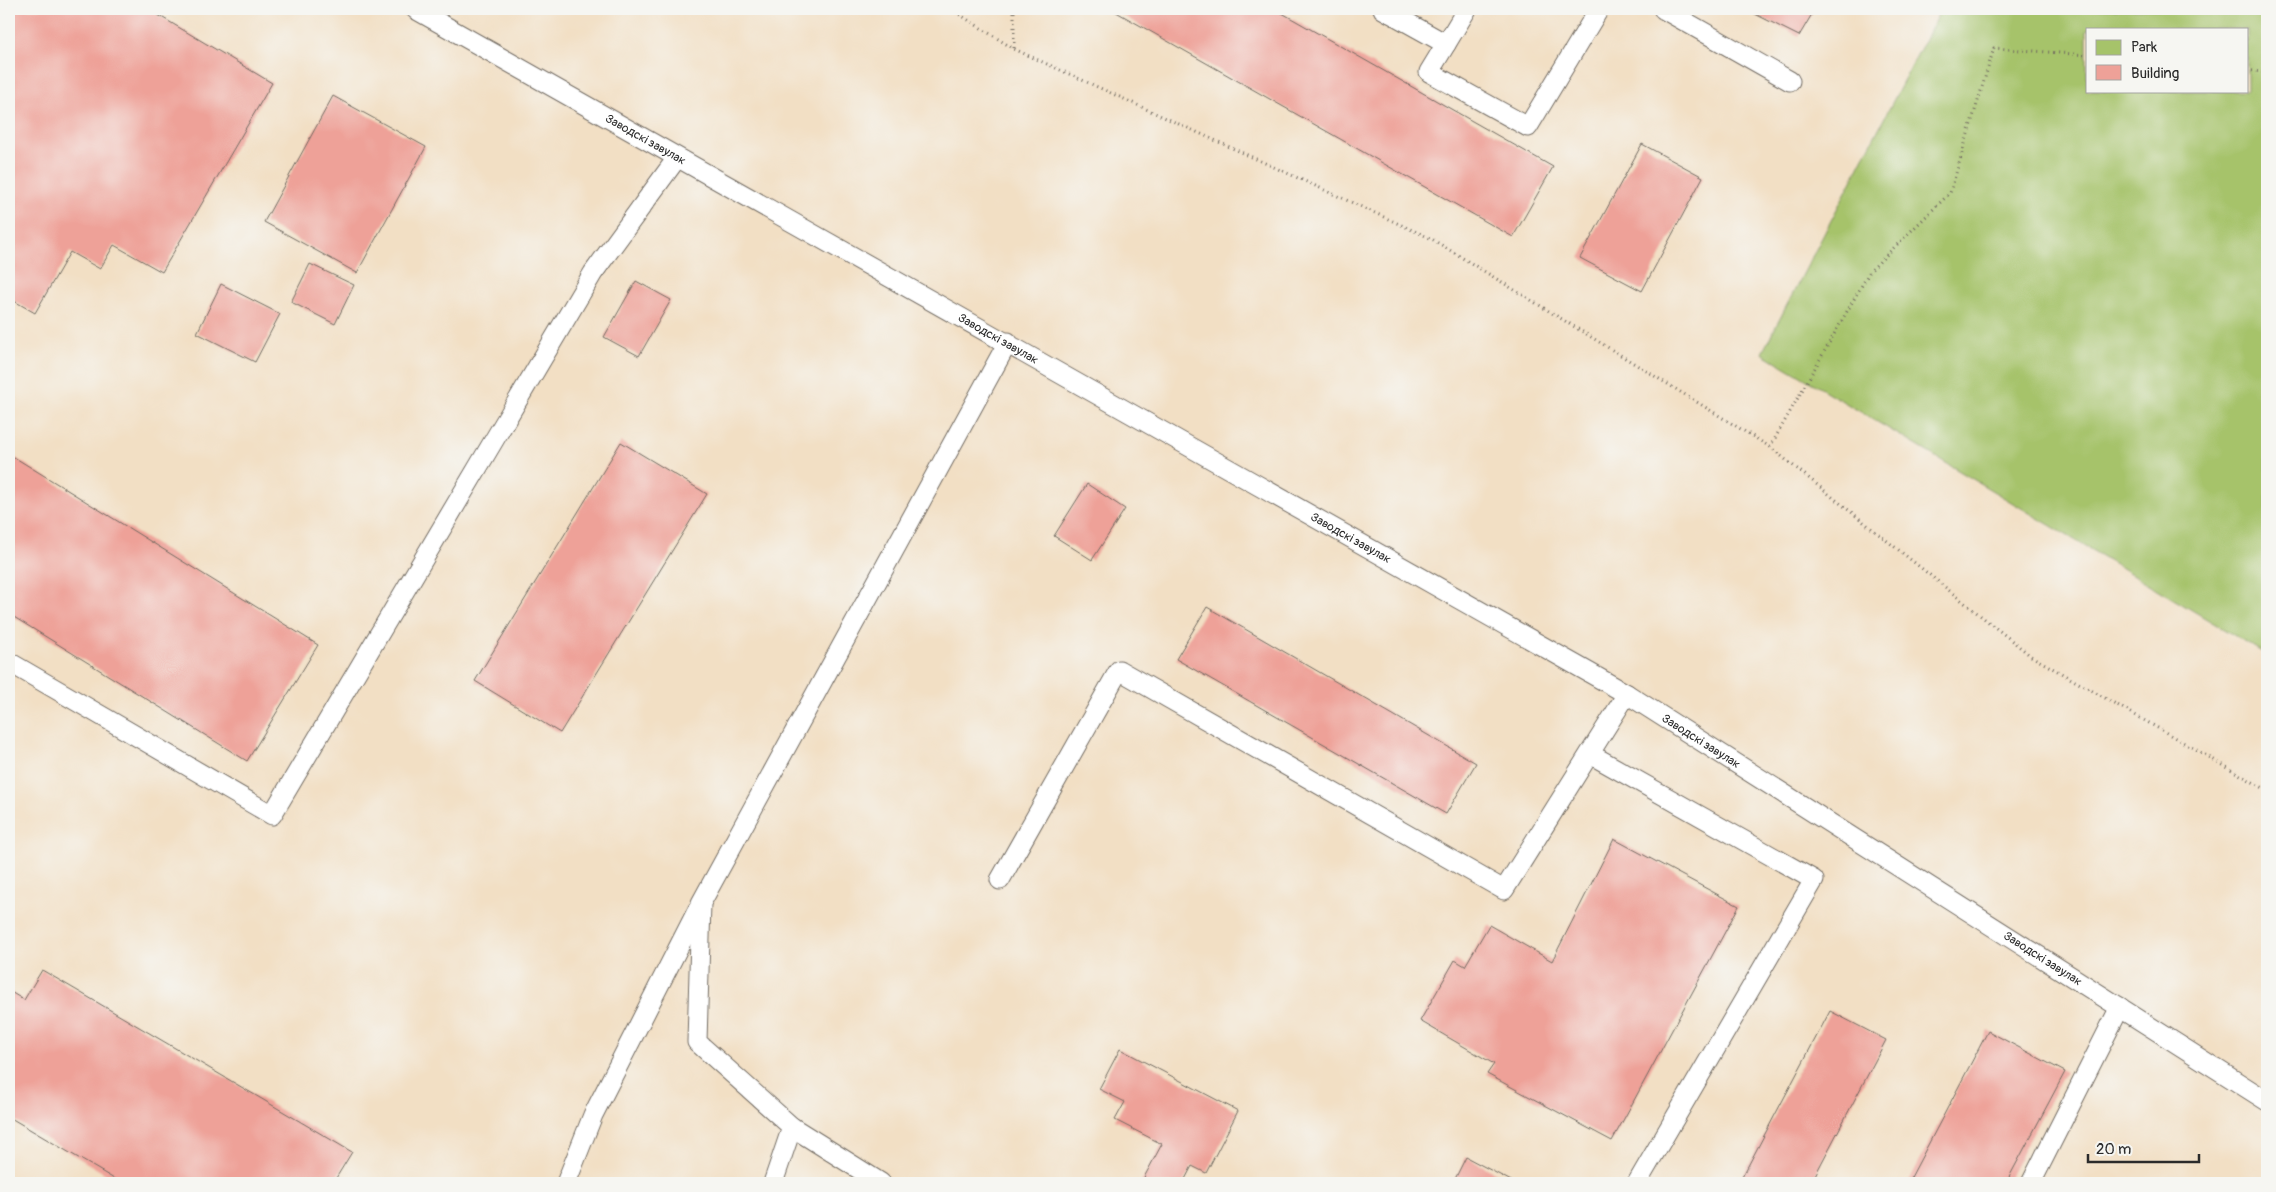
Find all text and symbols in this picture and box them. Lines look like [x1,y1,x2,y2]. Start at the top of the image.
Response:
legend [2086,28,2248,92]
text: Park [2131,38,2158,57]
text: Building [2131,64,2179,83]
street label: Заводскі завулак [603,111,688,168]
street label: Заводскі завулак [955,310,1041,368]
street label: Заводскі завулак [1308,510,1393,567]
street label: Заводскі завулак [1659,711,1743,772]
street label: Заводскі завулак [2001,928,2085,989]
scale bar [2088,1132,2200,1164]
text: 20 m [2096,1140,2131,1159]

